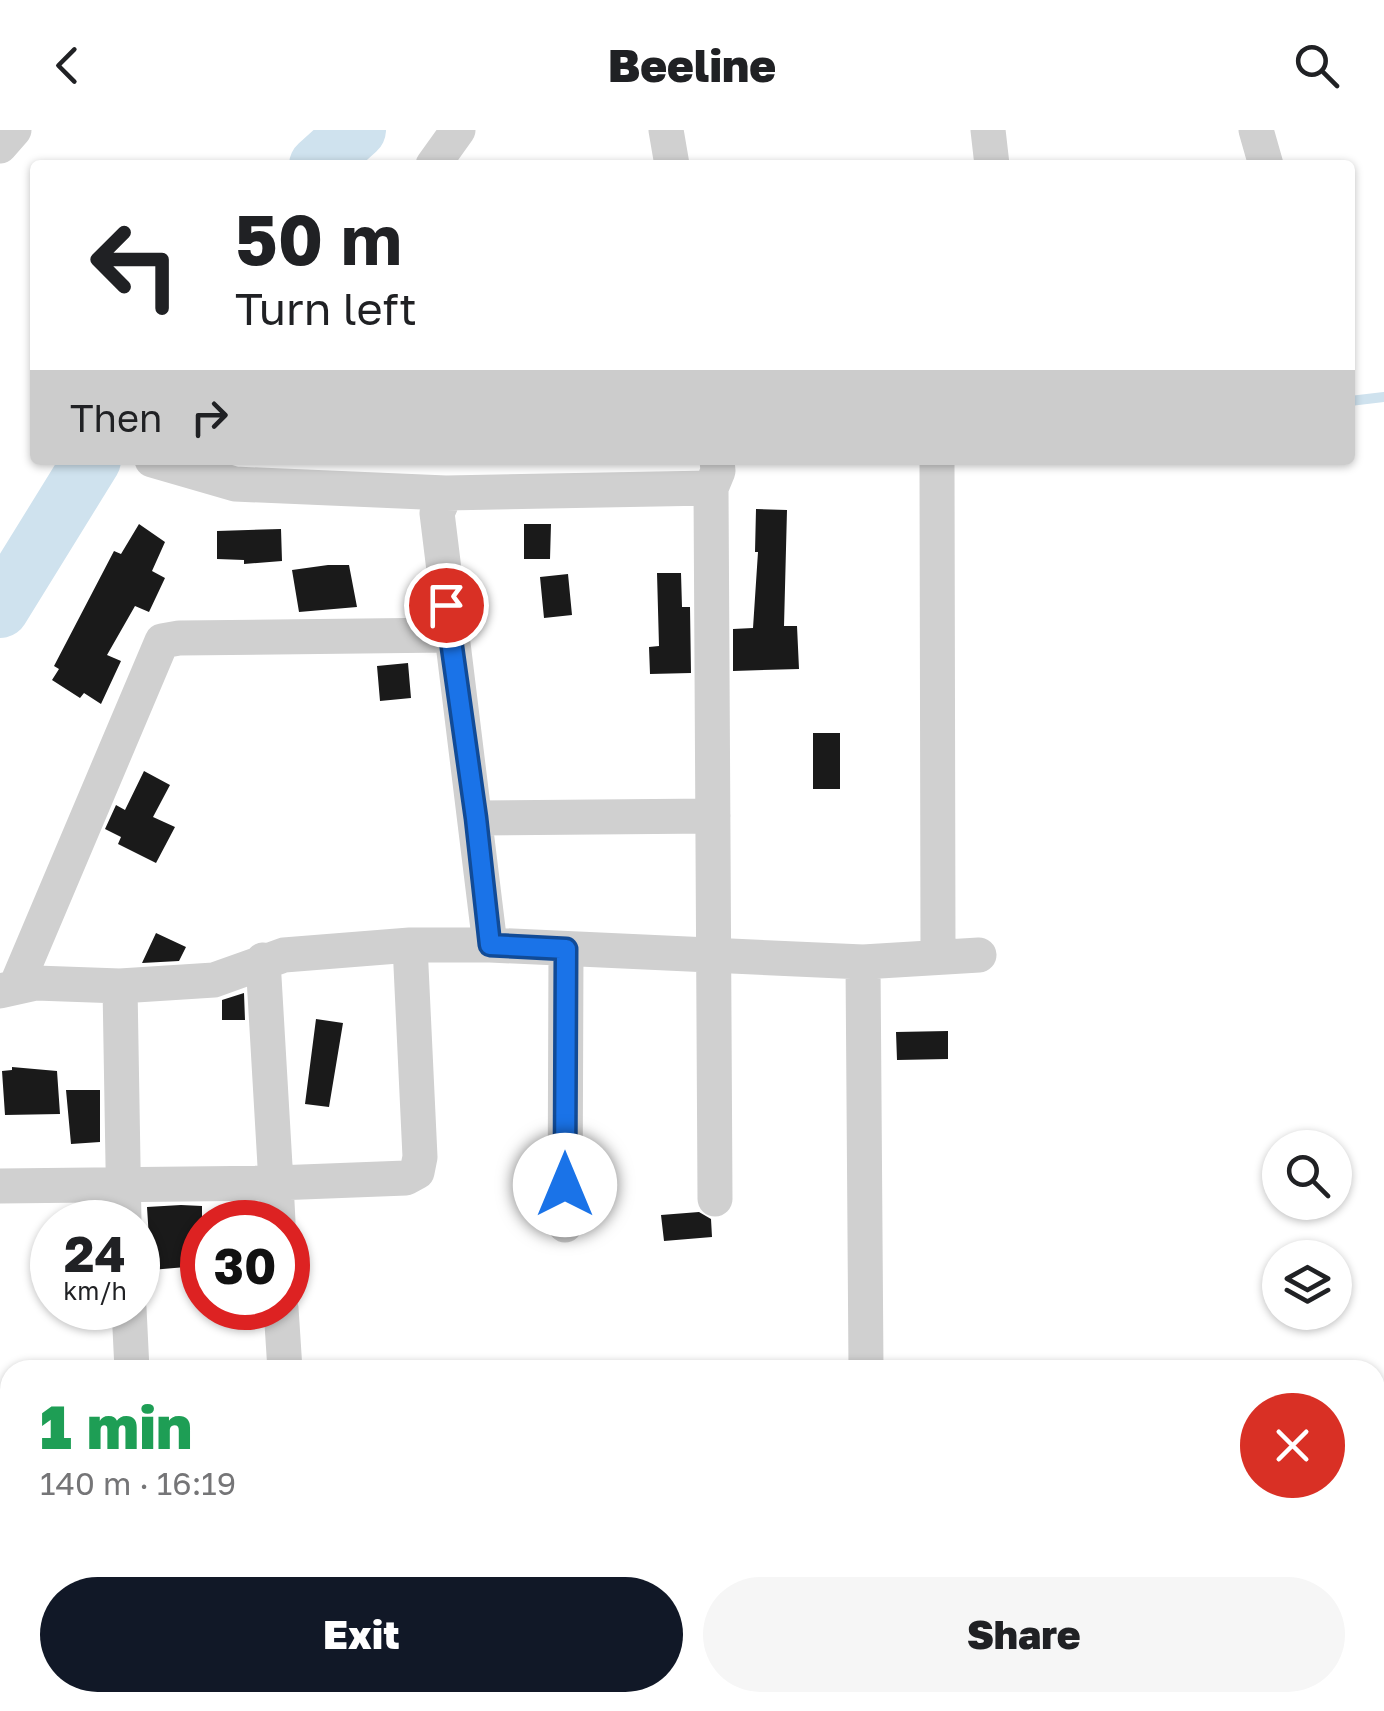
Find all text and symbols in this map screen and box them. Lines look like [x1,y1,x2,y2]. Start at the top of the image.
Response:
icon: back [40,38,95,93]
text: Beeline [608,38,776,92]
icon: search [1289,38,1344,93]
text: 50 m [235,196,402,280]
icon: left [70,200,200,330]
text: Turn left [235,281,417,335]
icon: right [182,390,237,445]
text: Then [70,395,162,440]
pin [404,563,489,648]
icon: arrive [419,578,474,633]
map controls [1262,1130,1352,1330]
button: search [1262,1130,1352,1220]
position arrow [513,1133,617,1237]
speed limit sign: 30 [180,1200,310,1330]
text: 24 [64,1223,126,1283]
button: layers [1262,1240,1352,1330]
text: km/h [63,1275,127,1306]
text: 1 min [40,1390,192,1462]
button: close [1240,1393,1345,1498]
text: 140 m · 16:19 [40,1464,236,1502]
button: Exit [40,1577,683,1692]
button: Share [703,1577,1345,1692]

